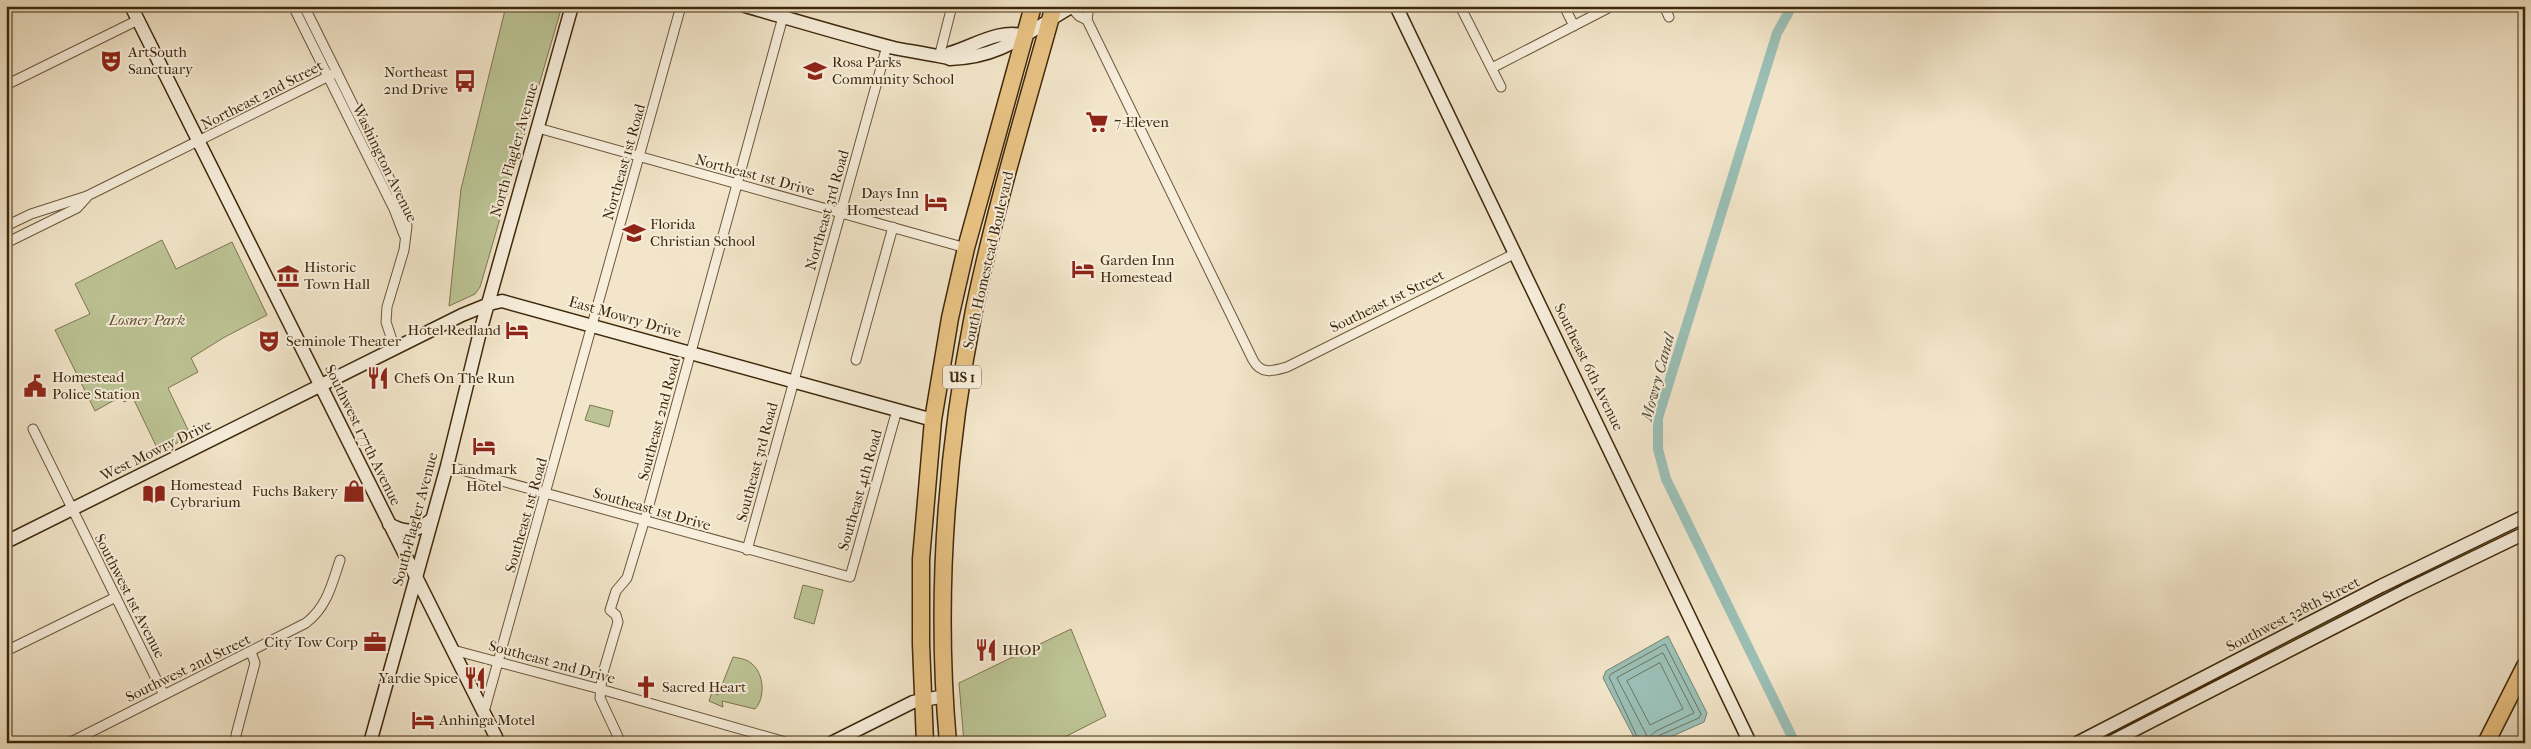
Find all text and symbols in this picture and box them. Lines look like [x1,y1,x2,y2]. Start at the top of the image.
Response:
place label: ArtSouth Sanctuary [127,43,194,78]
theatre icon: ArtSouth Sanctuary [98,48,124,74]
place label: Rosa Parks Community School [832,53,954,88]
street label: Northeast 2nd Street [198,56,327,134]
school or university icon: Rosa Parks Community School [802,58,828,84]
place label: Northeast 2nd Drive [384,63,449,98]
bus stop icon: Northeast 2nd Drive [452,68,478,94]
street label: North Flagler Avenue [486,80,542,219]
street label: Washington Avenue [348,100,422,225]
street label: Northeast 1st Road [599,101,649,222]
supermarket icon: 7-Eleven [1084,109,1110,135]
place label: 7-Eleven [1114,113,1169,131]
street label: Northeast 3rd Road [801,147,853,272]
street label: Northeast 1st Drive [693,150,817,200]
street label: South Homestead Boulevard [959,168,1017,351]
place label: Days Inn Homestead [847,184,920,219]
hotel icon: Days Inn Homestead [923,189,949,215]
place label: Florida Christian School [650,215,755,250]
school or university icon: Florida Christian School [621,220,647,246]
place label: Garden Inn Homestead [1100,251,1175,286]
hotel icon: Garden Inn Homestead [1070,256,1096,282]
place label: Historic Town Hall [304,258,370,293]
museum icon: Historic Town Hall [275,263,301,289]
street label: Southeast 1st Street [1327,265,1448,336]
street label: East Mowry Drive [567,292,684,342]
street label: Southeast 6th Avenue [1550,300,1628,434]
park label: Losner Park [108,311,185,329]
hotel icon: Hotel Redland [504,317,530,343]
place label: Hotel Redland [408,321,502,339]
theatre icon: Seminole Theater [256,328,282,354]
water label: Mowry Canal [1636,329,1679,424]
place label: Seminole Theater [286,332,402,350]
street label: Southeast 2nd Road [634,355,684,483]
street label: Southwest 177th Avenue [321,362,405,509]
restaurant icon: Chefs On The Run [365,365,391,391]
road number: US 1 [943,366,981,388]
place label: Homestead Police Station [52,368,140,403]
place label: Chefs On The Run [394,369,515,387]
public building icon: Homestead Police Station [22,373,48,399]
street label: Southeast 3rd Road [732,399,782,524]
street label: West Mowry Drive [97,415,215,485]
street label: Southeast 4th Road [834,427,886,553]
hotel icon: Landmark Hotel [471,433,497,459]
street label: South Flagler Avenue [389,450,442,588]
street label: Southeast 1st Road [501,455,551,575]
place label: Landmark Hotel [451,460,517,495]
place label: Homestead Cybrarium [170,476,243,511]
shop icon: Fuchs Bakery [341,478,367,504]
library icon: Homestead Cybrarium [141,481,167,507]
place label: Fuchs Bakery [252,482,339,500]
street label: Southeast 1st Drive [591,484,714,535]
street label: Southwest 1st Avenue [91,531,169,662]
street label: Southwest 328th Street [2223,572,2363,656]
office icon: City Tow Corp [362,629,388,655]
street label: Southwest 2nd Street [123,630,254,706]
place label: City Tow Corp [264,633,358,651]
street label: Southeast 2nd Drive [487,636,618,688]
restaurant icon: IHOP [973,637,999,663]
place label: IHOP [1002,641,1040,659]
restaurant icon: Yardie Spice [462,665,488,691]
place label: Yardie Spice [378,669,459,687]
church icon: Sacred Heart [633,674,659,700]
place label: Sacred Heart [662,678,747,696]
hotel icon: Anhinga Motel [410,707,436,733]
place label: Anhinga Motel [438,711,535,729]

